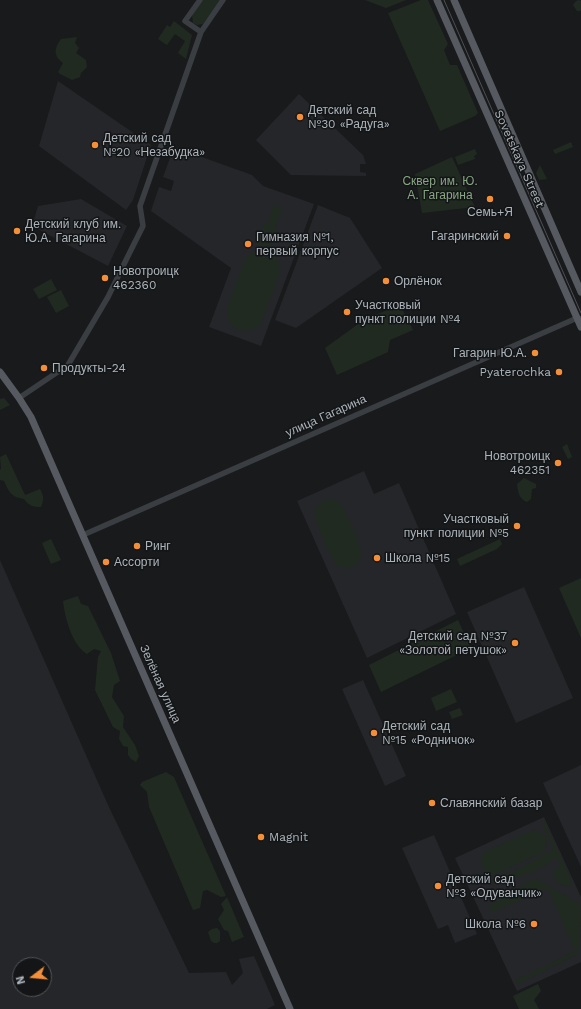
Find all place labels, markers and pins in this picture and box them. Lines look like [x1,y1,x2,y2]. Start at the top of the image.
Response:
place label: Детский сад №30 «Радуга» [308,103,390,131]
marker: Детский сад №30 «Радуга» [295,112,305,122]
place label: Детский сад №20 «Незабудка» [103,131,205,159]
marker: Детский сад №20 «Незабудка» [90,140,100,150]
marker: Семь+Я [485,194,495,204]
place label: Семь+Я [467,205,513,219]
place label: Детский клуб им. Ю.А. Гагарина [25,217,121,245]
marker: Детский клуб им. Ю.А. Гагарина [12,226,22,236]
place label: Гагаринский [431,229,499,243]
place label: Гимназия №1, первый корпус [256,230,339,258]
marker: Гагаринский [502,231,512,241]
marker: Гимназия №1, первый корпус [243,239,253,249]
place label: Новотроицк 462360 [113,264,179,292]
marker: Новотроицк 462360 [100,273,110,283]
place label: Орлёнок [394,274,442,288]
marker: Орлёнок [381,276,391,286]
place label: Участковый пункт полиции №4 [355,298,461,326]
marker: Участковый пункт полиции №4 [342,307,352,317]
place label: Гагарин Ю.А. [453,346,527,360]
marker: Гагарин Ю.А. [530,348,540,358]
place label: Продукты-24 [52,361,126,375]
marker: Продукты-24 [39,363,49,373]
place label: Pyaterochka [480,365,551,379]
marker: Pyaterochka [554,367,564,377]
place label: Новотроицк 462351 [484,449,550,477]
marker: Новотроицк 462351 [553,458,563,468]
place label: Участковый пункт полиции №5 [404,512,509,540]
marker: Участковый пункт полиции №5 [512,521,522,531]
place label: Ринг [145,539,171,553]
marker: Ринг [132,541,142,551]
place label: Школа №15 [385,551,450,565]
marker: Школа №15 [372,553,382,563]
place label: Ассорти [114,555,159,569]
marker: Ассорти [101,557,111,567]
place label: Детский сад №37 «Золотой петушок» [399,629,507,657]
marker: Детский сад №37 «Золотой петушок» [510,638,520,648]
place label: Детский сад №15 «Родничок» [382,719,475,747]
marker: Детский сад №15 «Родничок» [369,728,379,738]
place label: Славянский базар [440,796,542,810]
marker: Славянский базар [427,798,437,808]
place label: Magnit [269,830,308,844]
marker: Magnit [256,832,266,842]
place label: Детский сад №3 «Одуванчик» [446,872,542,900]
marker: Детский сад №3 «Одуванчик» [433,881,443,891]
place label: Школа №6 [465,917,526,931]
marker: Школа №6 [529,919,539,929]

